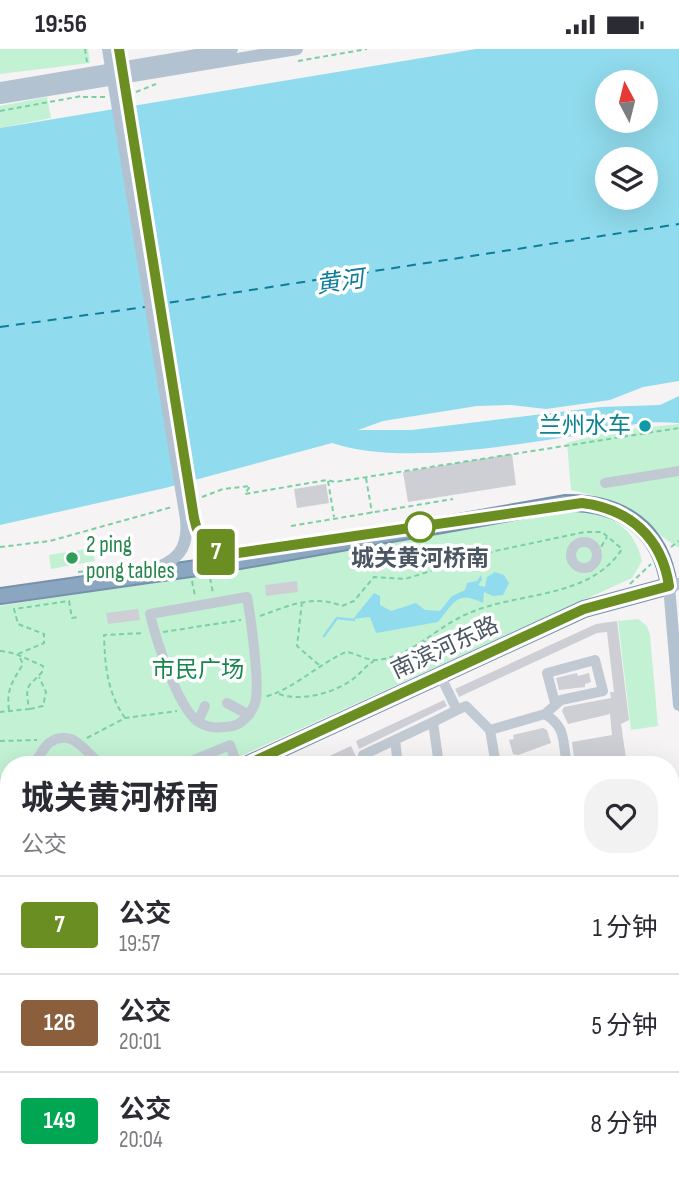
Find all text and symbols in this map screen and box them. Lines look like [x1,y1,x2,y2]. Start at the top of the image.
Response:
text: 19:56 [35,9,87,40]
north arrow [595,70,658,133]
map controls [595,70,658,210]
button: layers [595,147,658,210]
water label: 黄河 [314,264,370,300]
place label: 兰州水车 [539,412,631,440]
marker: 兰州水车 [637,418,653,434]
marker: 城关黄河桥南 [405,512,435,542]
line badge: 7 [193,529,239,575]
place label: 2 ping pong tables [86,531,175,585]
text: 7 [211,537,221,566]
place label: 城关黄河桥南 [351,545,489,573]
marker: 2 ping pong tables [64,550,80,566]
street label: 南滨河东路 [387,611,503,685]
park label: 市民广场 [152,656,244,684]
text: 城关黄河桥南 [21,779,219,819]
button: heart [584,779,658,853]
text: 公交 [21,831,67,859]
text: 公交 [119,899,171,930]
text: 7 [54,910,65,939]
text: 1 分钟 [593,913,658,944]
text: 19:57 [119,930,160,958]
text: 公交 [119,997,171,1028]
text: 126 [44,1008,75,1037]
text: 5 分钟 [591,1011,658,1042]
text: 20:01 [119,1028,161,1056]
text: 公交 [119,1095,171,1126]
text: 149 [43,1106,76,1135]
text: 8 分钟 [590,1109,658,1140]
text: 20:04 [119,1126,163,1154]

